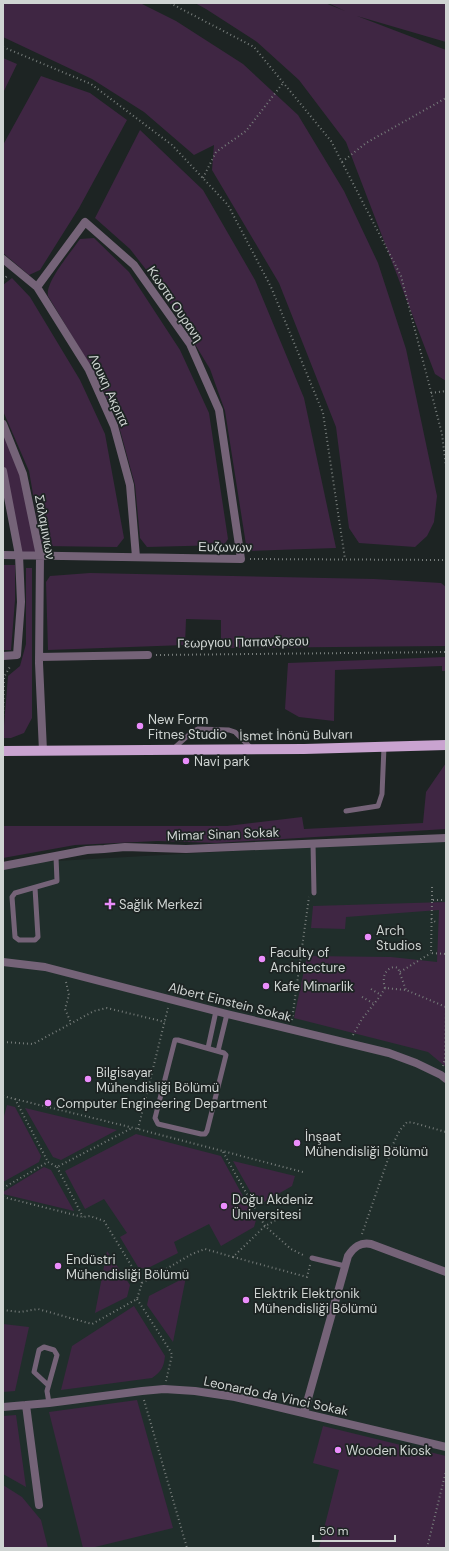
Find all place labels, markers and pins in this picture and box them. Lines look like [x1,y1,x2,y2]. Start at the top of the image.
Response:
place label: New Form Fitnes Studio [148,711,227,743]
marker: New Form Fitnes Studio [135,721,145,731]
place label: Navi park [194,753,250,770]
marker: Navi park [181,756,191,766]
place label: Sağlık Merkezi [119,896,202,913]
marker: Sağlık Merkezi [104,898,116,910]
place label: Arch Studios [376,922,422,954]
marker: Arch Studios [363,932,373,942]
place label: Faculty of Architecture [270,944,345,976]
marker: Faculty of Architecture [257,954,267,964]
place label: Kafe Mimarlik [274,978,354,995]
marker: Kafe Mimarlik [261,981,271,991]
place label: Bilgisayar Mühendisliği Bölümü [96,1064,219,1096]
marker: Bilgisayar Mühendisliği Bölümü [83,1074,93,1084]
place label: Computer Engineering Department [56,1095,267,1112]
marker: Computer Engineering Department [43,1098,53,1108]
place label: İnşaat Mühendisliği Bölümü [305,1128,428,1160]
marker: İnşaat Mühendisliği Bölümü [292,1138,302,1148]
place label: Doğu Akdeniz Üniversitesi [232,1191,313,1223]
marker: Doğu Akdeniz Üniversitesi [219,1201,229,1211]
place label: Endüstri Mühendisliği Bölümü [66,1251,189,1283]
marker: Endüstri Mühendisliği Bölümü [53,1261,63,1271]
place label: Elektrik Elektronik Mühendisliği Bölümü [254,1285,377,1317]
marker: Elektrik Elektronik Mühendisliği Bölümü [241,1295,251,1305]
place label: Wooden Kiosk [346,1442,432,1459]
marker: Wooden Kiosk [333,1445,343,1455]

